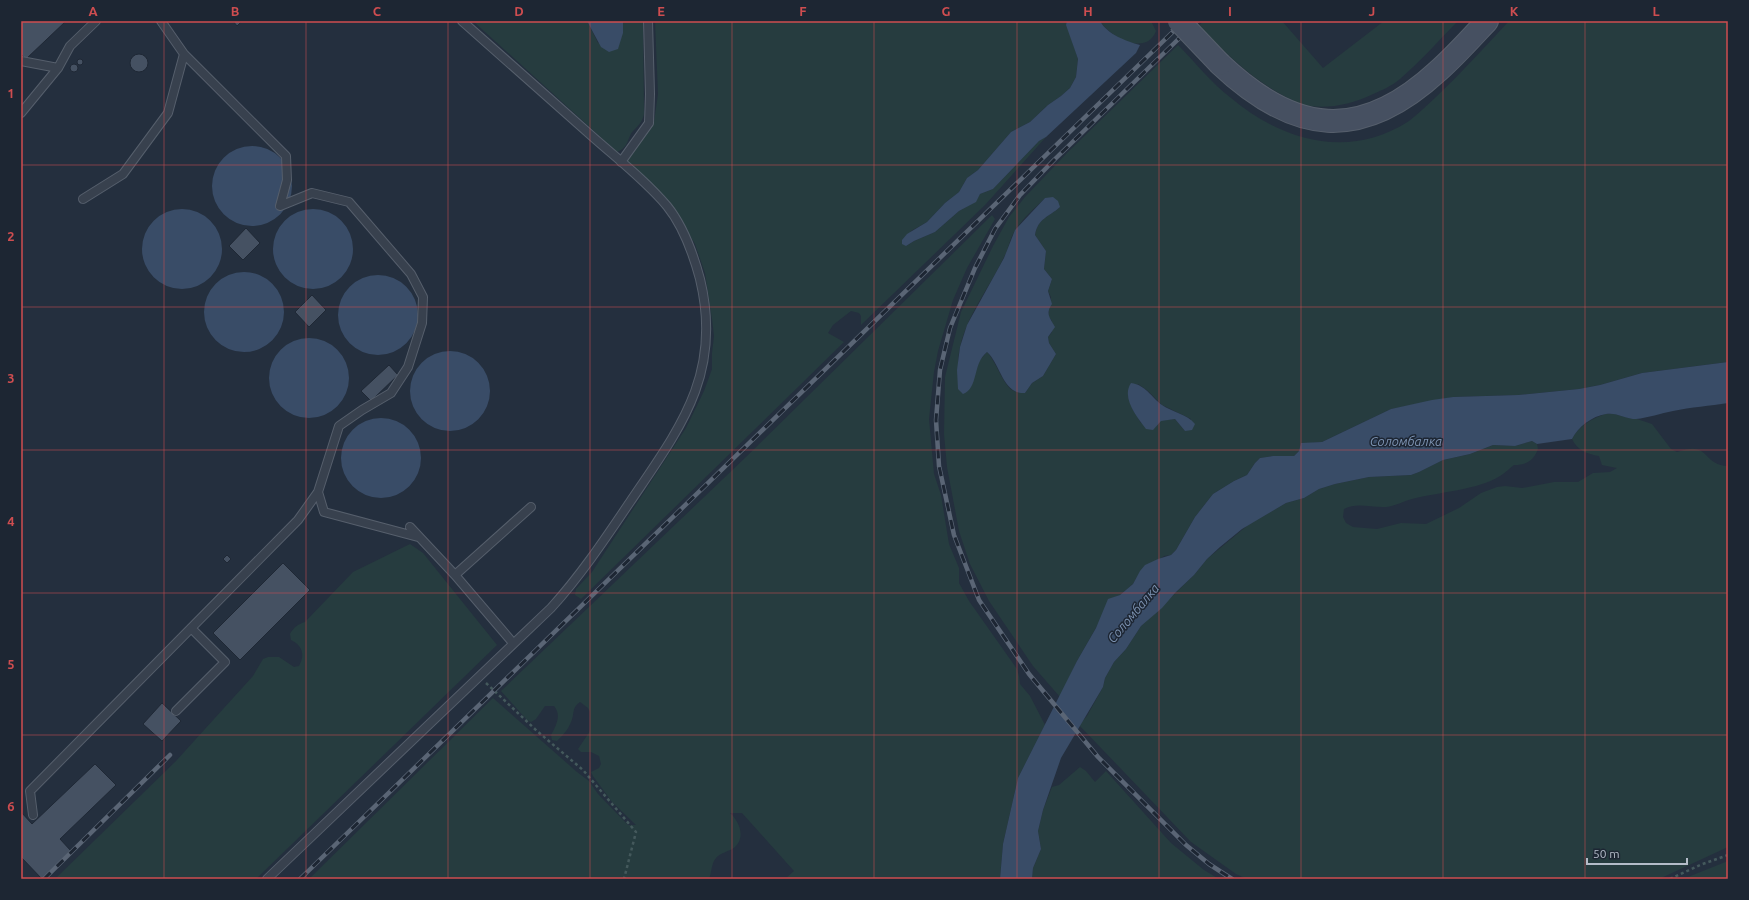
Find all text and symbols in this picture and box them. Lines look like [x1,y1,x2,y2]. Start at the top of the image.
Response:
text: A [88,4,98,18]
text: B [231,4,240,18]
text: C [373,4,382,18]
text: D [514,4,524,18]
text: E [657,4,665,18]
text: F [799,4,807,18]
text: G [942,4,951,18]
text: H [1083,4,1093,18]
text: I [1228,4,1232,18]
text: J [1369,4,1375,18]
text: K [1510,4,1519,18]
text: L [1652,4,1660,18]
text: 1 [7,86,15,100]
text: 2 [7,229,15,243]
text: 3 [7,371,15,385]
water label: Соломбалка [1370,434,1442,448]
text: 4 [7,514,15,528]
water label: Соломбалка [1104,581,1162,645]
text: 5 [7,657,15,671]
text: 6 [7,799,15,813]
scale bar [1587,840,1687,866]
text: 50 m [1593,847,1620,860]

